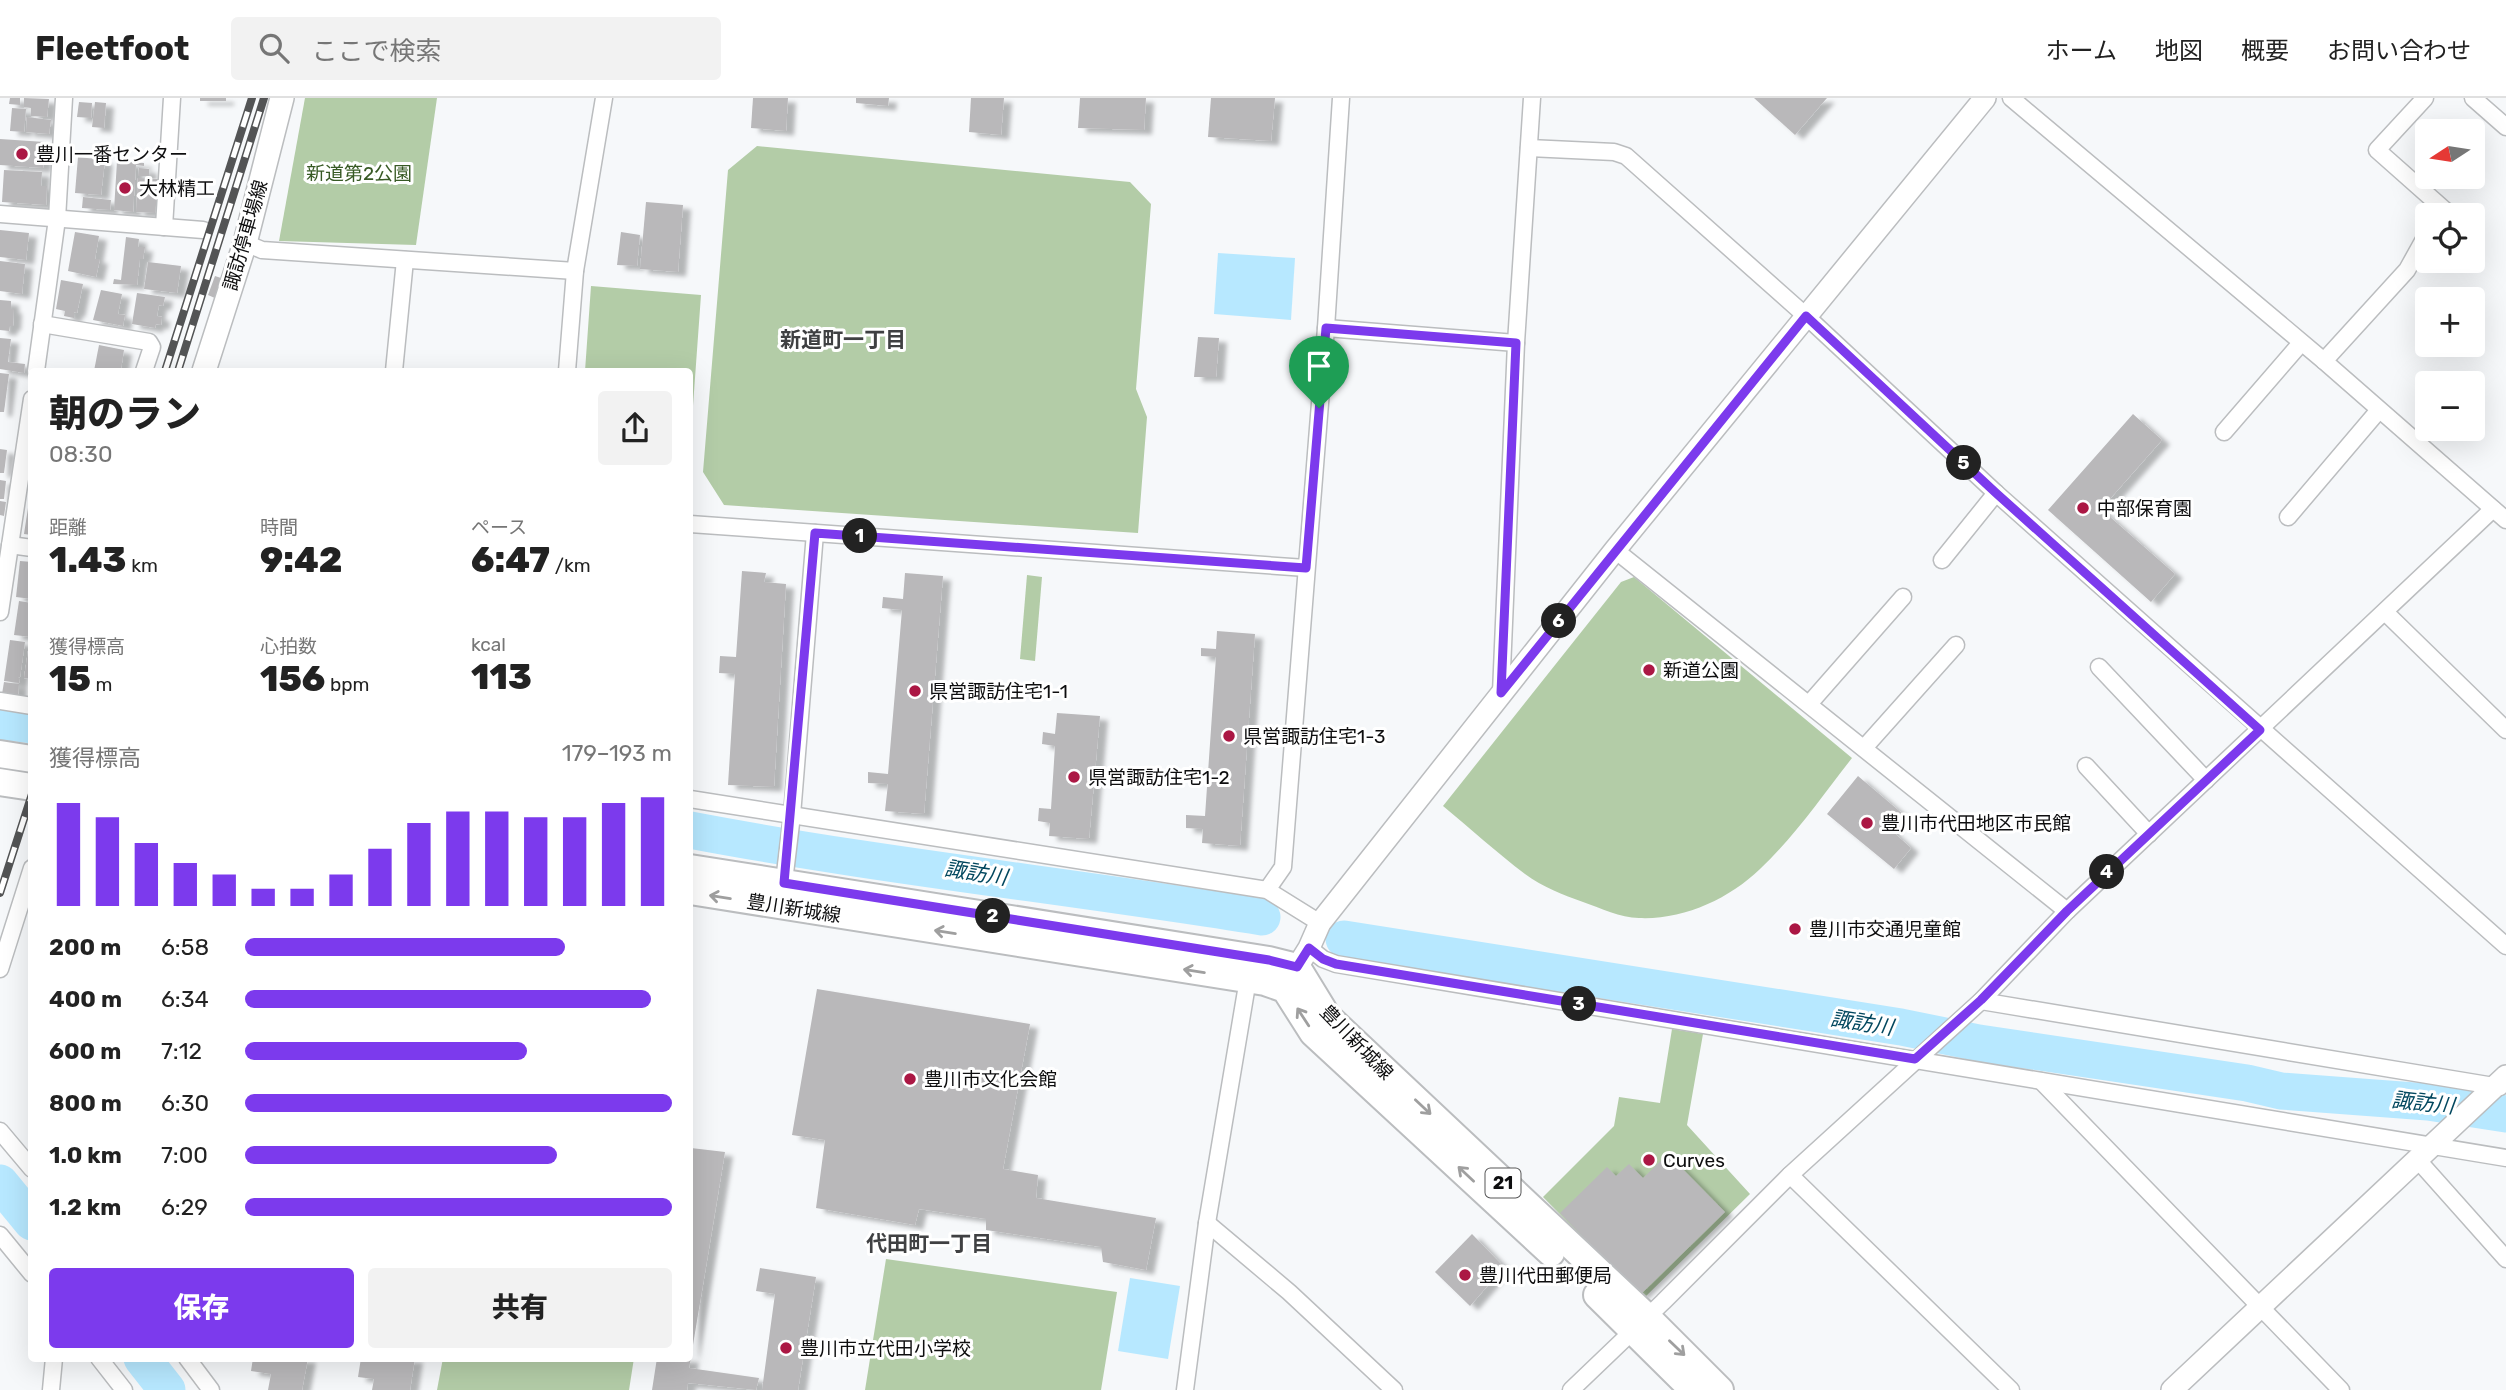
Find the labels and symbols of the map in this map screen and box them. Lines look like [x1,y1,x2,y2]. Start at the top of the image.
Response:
north arrow [2415,119,2485,189]
place label: 豊川一番センター [36,143,188,166]
marker: 豊川一番センター [14,146,30,162]
park label: 新道第2公園 [306,162,412,185]
place label: 大林精工 [139,177,215,200]
street label: 諏訪停車場線 [219,177,272,293]
marker: 大林精工 [117,180,133,196]
district label: 新道町一丁目 [780,327,906,352]
pin [1289,336,1349,408]
pin: 5 [1946,446,1982,480]
place label: 中部保育園 [2097,497,2192,520]
marker: 中部保育園 [2075,500,2091,516]
pin: 1 [842,518,878,554]
pin: 6 [1542,603,1576,638]
place label: 新道公園 [1663,659,1739,682]
marker: 新道公園 [1641,662,1657,678]
place label: 県営諏訪住宅1-1 [929,680,1068,703]
marker: 県営諏訪住宅1-1 [907,683,923,699]
place label: 県営諏訪住宅1-3 [1243,725,1385,748]
marker: 県営諏訪住宅1-3 [1221,728,1237,744]
place label: 県営諏訪住宅1-2 [1088,766,1230,789]
marker: 県営諏訪住宅1-2 [1066,769,1082,785]
place label: 豊川市代田地区市民館 [1881,812,2071,835]
marker: 豊川市代田地区市民館 [1859,815,1875,831]
pin: 4 [2090,854,2124,890]
water label: 諏訪川 [943,855,1011,890]
one-way arrow [709,890,732,903]
street label: 豊川新城線 [745,890,843,927]
pin: 2 [976,898,1010,934]
place label: 豊川市交通児童館 [1809,918,1961,941]
marker: 豊川市交通児童館 [1787,921,1803,937]
one-way arrow [934,925,957,938]
one-way arrow [1183,964,1206,977]
pin: 3 [1562,986,1596,1021]
street label: 豊川新城線 [1315,1000,1398,1085]
water label: 諏訪川 [1829,1005,1897,1040]
one-way arrow [1295,1008,1310,1027]
place label: 豊川市文化会館 [924,1068,1057,1091]
marker: 豊川市文化会館 [902,1071,918,1087]
water label: 諏訪川 [2390,1087,2458,1118]
one-way arrow [1415,1099,1432,1116]
place label: Curves [1663,1149,1725,1172]
marker: Curves [1641,1152,1657,1168]
one-way arrow [1458,1166,1475,1183]
road number: 21 [1486,1168,1520,1198]
district label: 代田町一丁目 [866,1231,992,1256]
place label: 豊川代田郵便局 [1479,1264,1612,1287]
marker: 豊川代田郵便局 [1457,1267,1473,1283]
place label: 豊川市立代田小学校 [800,1337,971,1360]
marker: 豊川市立代田小学校 [778,1340,794,1356]
one-way arrow [1669,1340,1686,1357]

